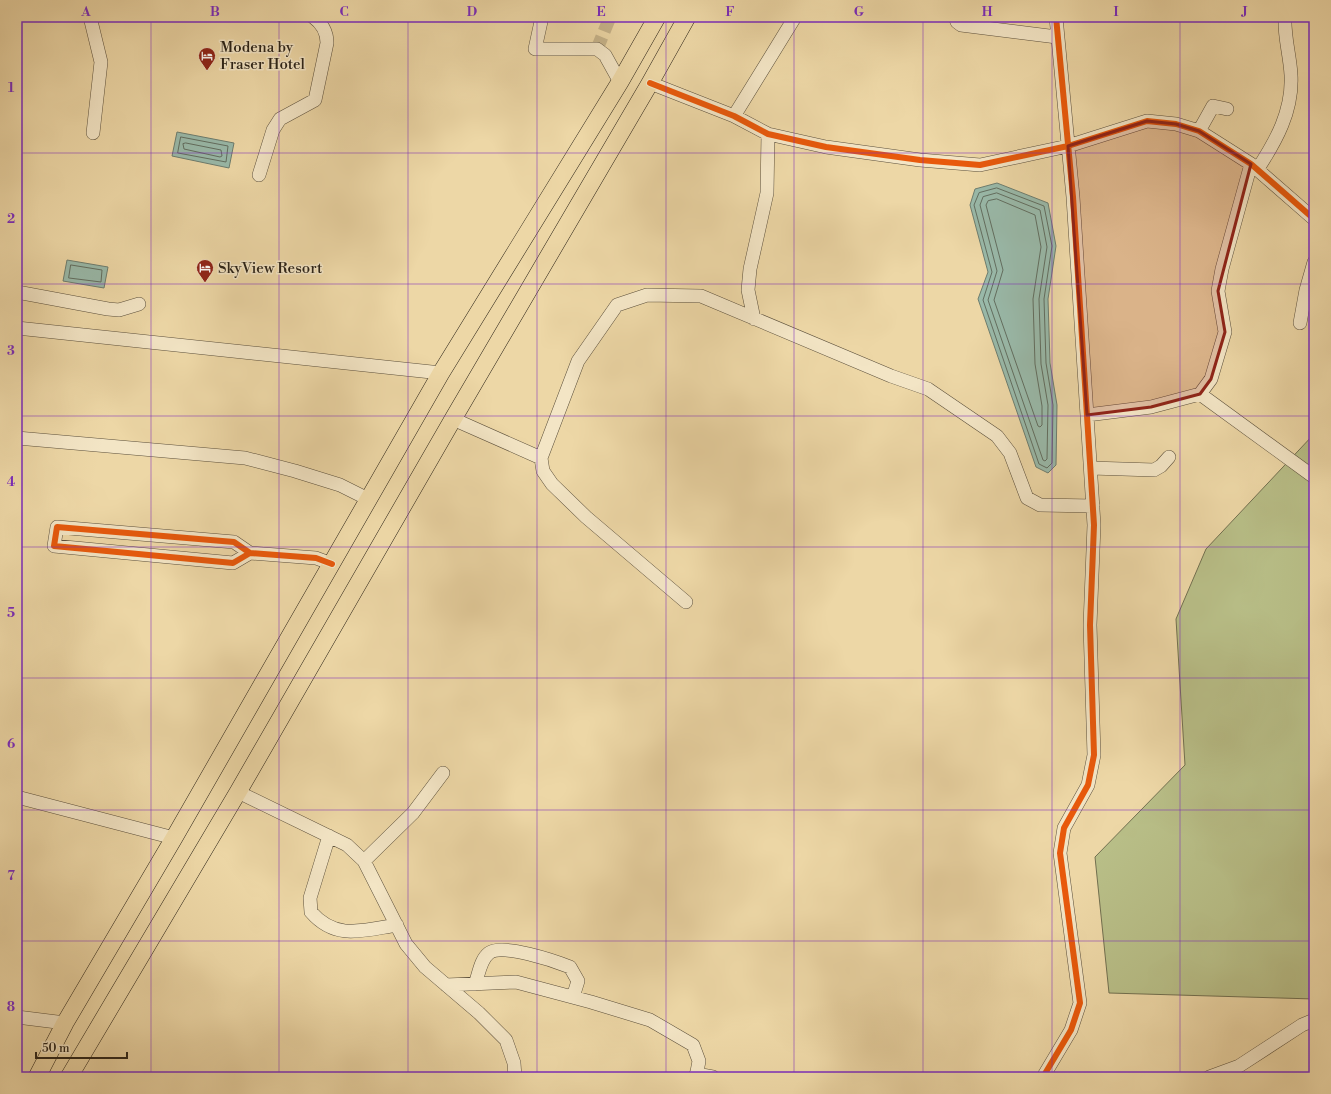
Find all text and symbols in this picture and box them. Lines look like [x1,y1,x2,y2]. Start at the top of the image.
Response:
text: A [80,4,91,20]
text: B [210,4,220,20]
text: C [339,4,349,20]
text: D [467,4,477,20]
text: E [596,4,606,20]
text: F [725,4,735,20]
text: G [854,4,865,20]
text: H [982,4,993,20]
text: I [1113,4,1119,20]
text: J [1240,4,1248,20]
place label: Modena by Fraser Hotel [220,38,306,74]
hotel icon: Modena by Fraser Hotel [197,46,217,71]
text: 1 [8,80,15,96]
text: 2 [7,211,15,227]
hotel icon: SkyView Resort [195,258,215,283]
place label: SkyView Resort [218,259,323,278]
text: 3 [7,343,15,359]
text: 4 [7,474,16,490]
text: 5 [7,605,15,621]
text: 6 [7,736,15,752]
text: 7 [7,868,15,884]
text: 8 [7,999,15,1015]
scale bar [36,1034,127,1060]
text: 50 m [42,1041,70,1056]

